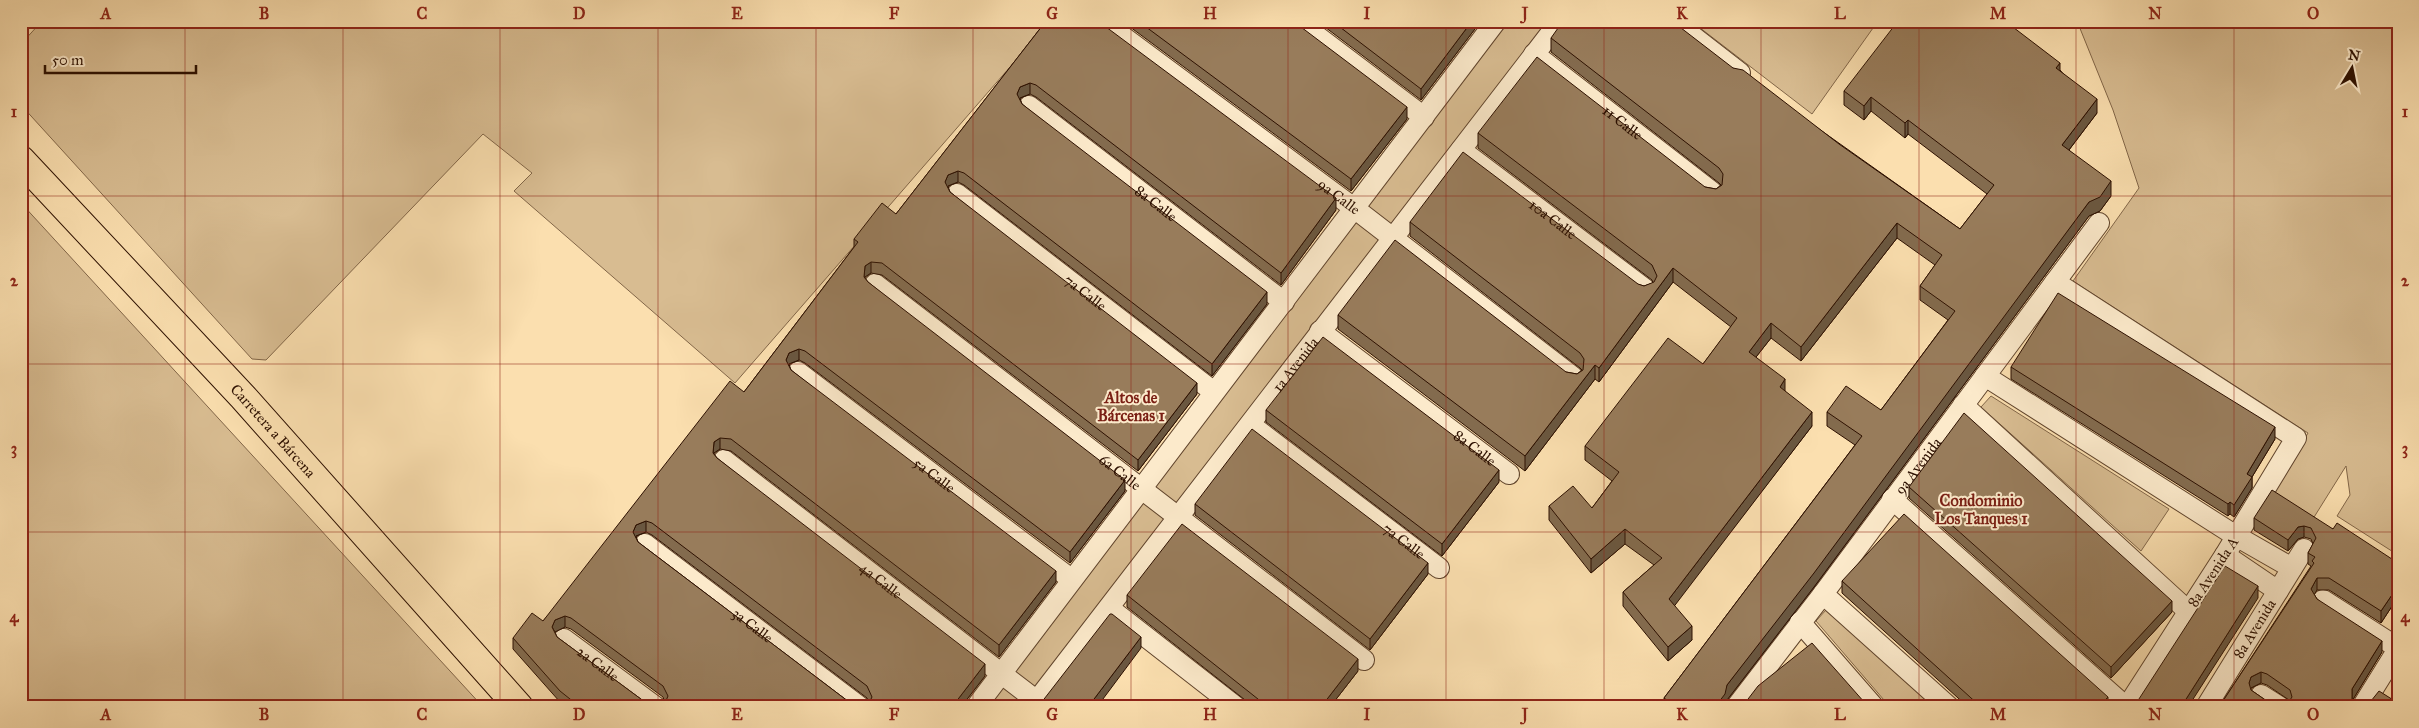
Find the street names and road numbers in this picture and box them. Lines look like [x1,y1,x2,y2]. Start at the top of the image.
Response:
street label: 11 Calle [1599,101,1646,144]
street label: 9a Calle [1314,175,1364,218]
street label: 8a Calle [1131,182,1181,225]
street label: 10a Calle [1525,196,1580,243]
street label: 7a Calle [1061,271,1110,315]
street label: 1a Avenida [1269,333,1323,396]
street label: Carretera a Bárcena [227,380,320,482]
street label: 8a Calle [1450,426,1499,470]
street label: 9a Avenida [1891,434,1946,498]
street label: 6a Calle [1095,451,1145,494]
street label: 5a Calle [910,454,959,497]
street label: 7a Calle [1379,519,1429,563]
street label: 8a Avenida A [2184,534,2242,610]
street label: 4a Calle [856,559,906,603]
street label: 8a Avenida [2229,595,2280,662]
street label: 3a Calle [729,604,777,647]
street label: 2a Calle [573,642,622,685]

